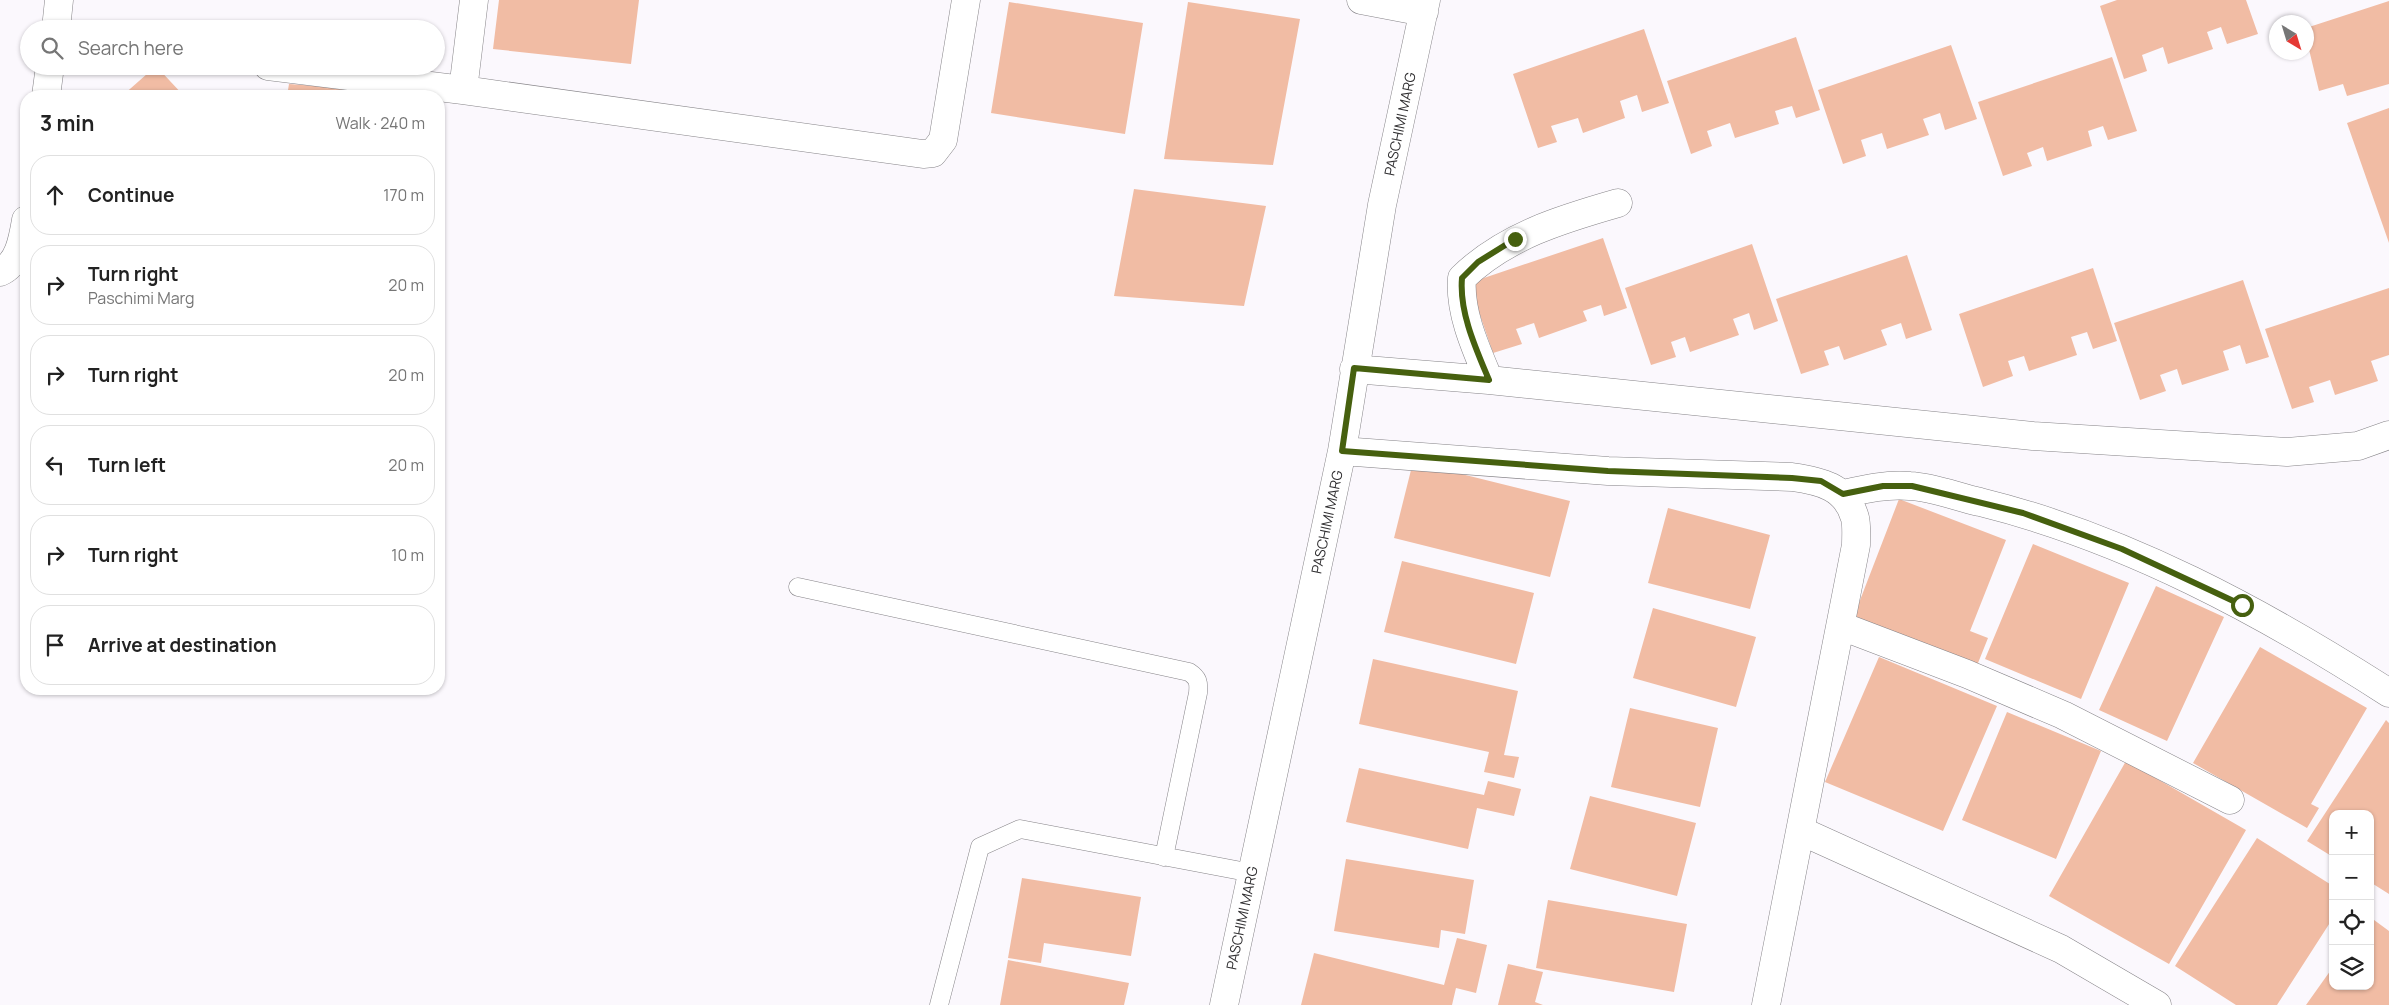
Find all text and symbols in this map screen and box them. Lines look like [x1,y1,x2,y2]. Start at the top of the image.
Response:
north arrow [2269,15,2314,60]
search box [20,20,445,75]
icon: search [38,34,66,62]
text: Search here [78,35,184,61]
street label: PASCHIMI MARG [1379,70,1420,177]
text: 3 min [40,109,94,137]
text: Walk · 240 m [335,112,425,134]
icon: ahead [41,181,69,209]
text: Continue [88,182,174,208]
text: 170 m [383,184,424,206]
route end [1504,228,1527,251]
text: Turn right [88,261,178,287]
icon: right [41,271,69,299]
text: 20 m [388,274,424,296]
text: Paschimi Marg [88,287,194,309]
icon: right [41,361,69,389]
text: Turn right [88,362,178,388]
text: 20 m [388,364,424,386]
icon: left [41,451,69,479]
text: Turn left [88,452,166,478]
text: 20 m [388,454,424,476]
street label: PASCHIMI MARG [1306,468,1347,575]
icon: right [41,541,69,569]
text: Turn right [88,542,178,568]
text: 10 m [391,544,424,566]
route start [2231,594,2254,617]
icon: arrive [41,631,69,659]
text: Arrive at destination [88,632,277,658]
map controls [2329,810,2374,990]
button: + [2329,810,2374,855]
button: − [2329,855,2374,900]
street label: PASCHIMI MARG [1221,864,1262,971]
button: locate [2329,900,2374,945]
button: layers [2329,945,2374,990]

